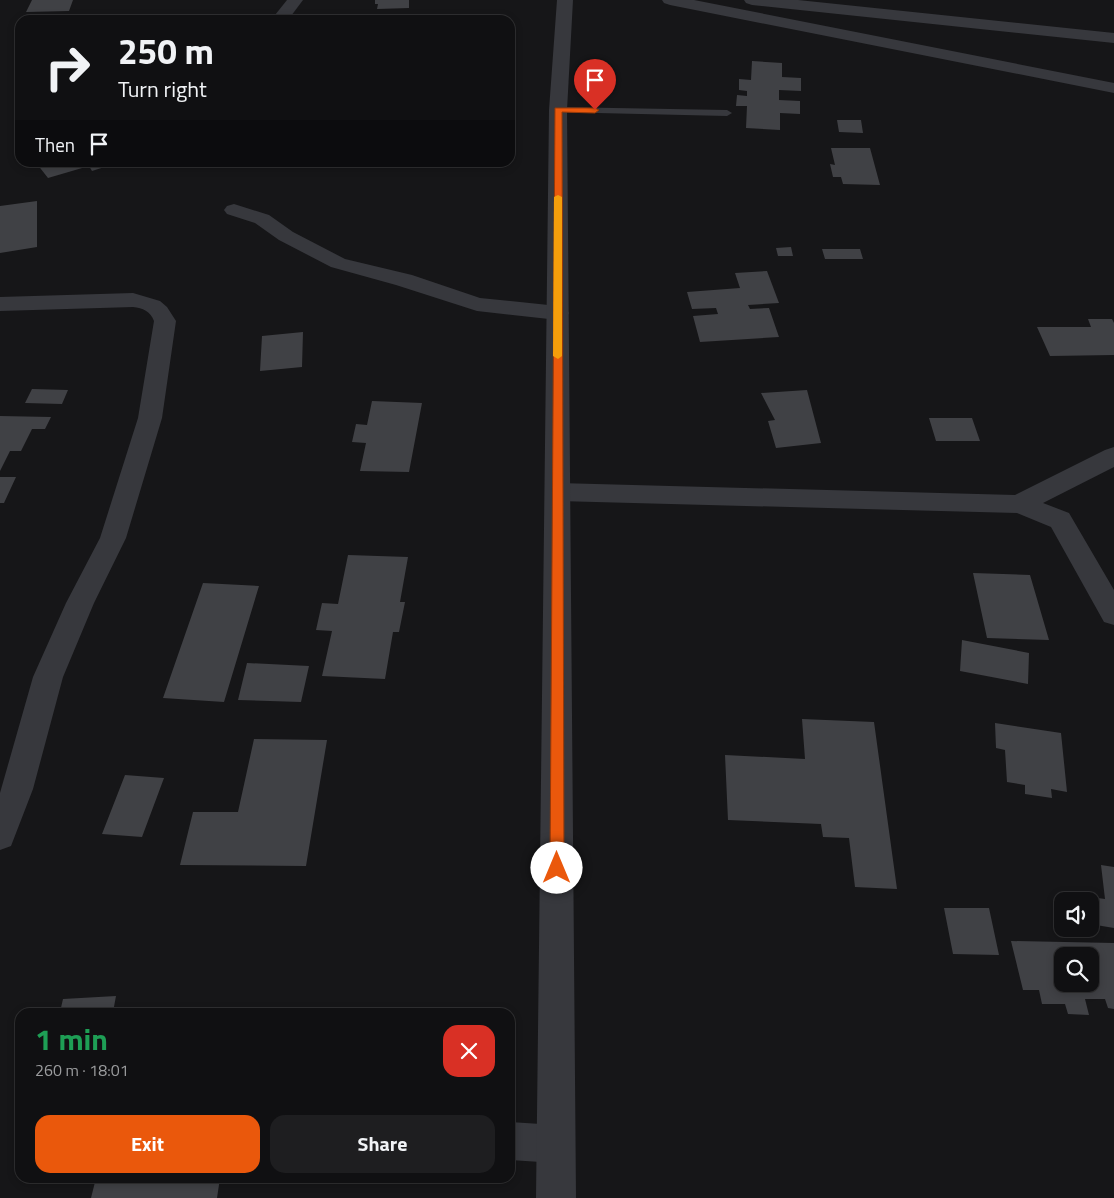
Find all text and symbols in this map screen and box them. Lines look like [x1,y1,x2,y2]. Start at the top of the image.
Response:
text: 250 m [118,24,214,78]
icon: right [35,35,100,100]
pin [574,59,616,110]
icon: arrive [581,66,609,94]
text: Turn right [118,72,207,106]
text: Then [35,130,75,159]
icon: arrive [85,130,113,158]
position arrow [530,841,582,893]
map controls [1054,892,1099,992]
button: sound [1054,892,1099,937]
button: search [1054,947,1099,992]
text: 1 min [35,1016,108,1062]
button: close [443,1025,495,1077]
text: 260 m · 18:01 [35,1058,129,1082]
button: Exit [35,1115,260,1173]
button: Share [270,1115,495,1173]

